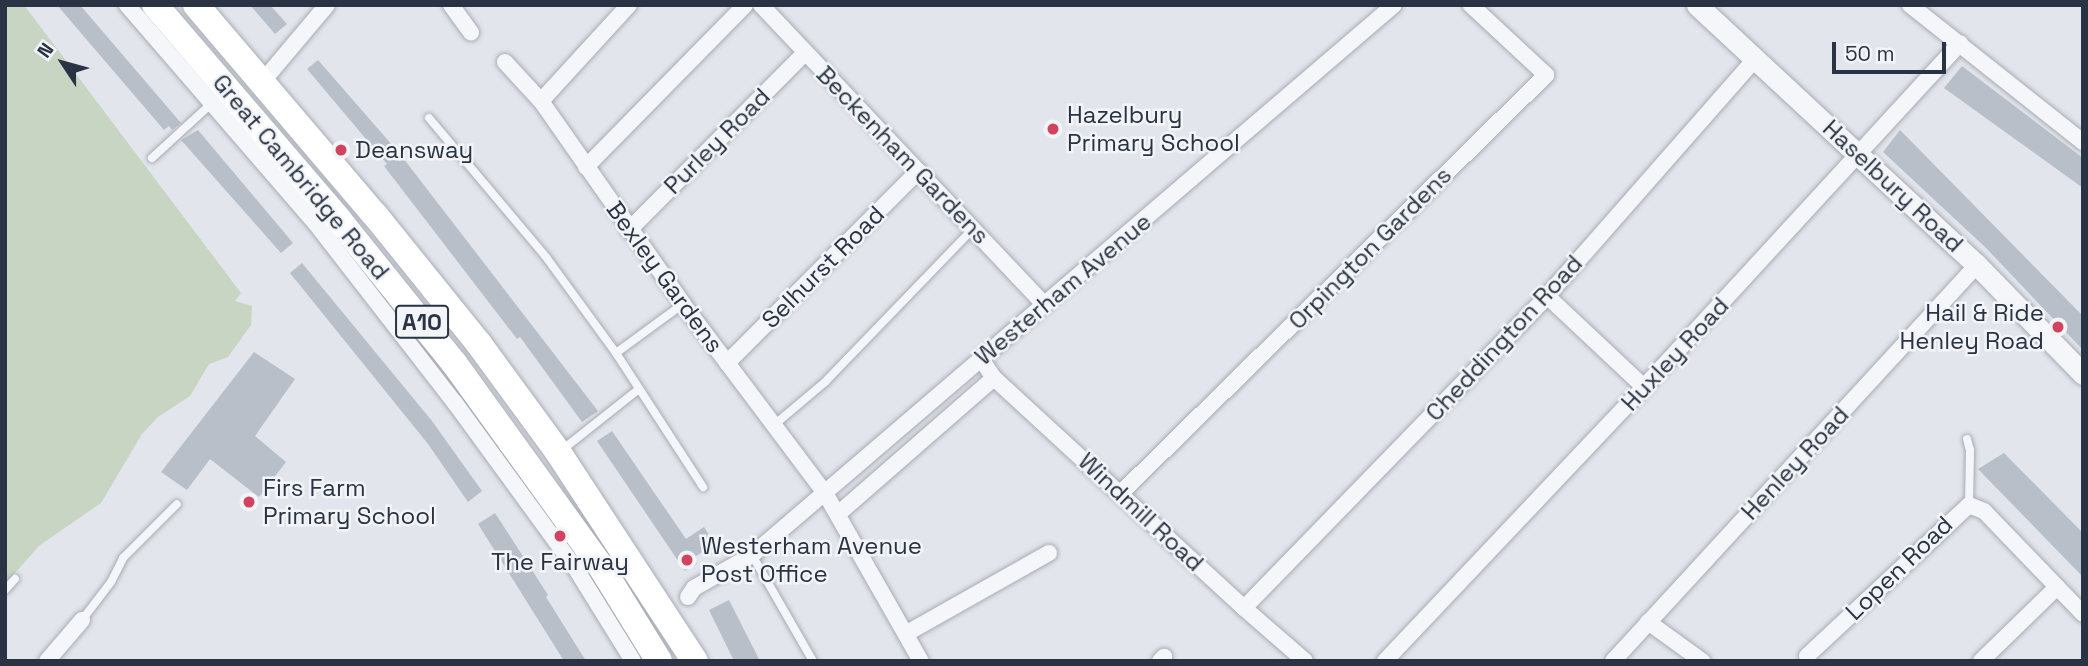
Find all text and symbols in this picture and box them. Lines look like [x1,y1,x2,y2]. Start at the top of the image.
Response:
north arrow [28,28,98,98]
scale bar [1836,28,1950,72]
text: N [32,38,59,63]
text: 50 m [1845,40,1895,67]
street label: Beckenham Gardens [811,60,995,250]
street label: Great Cambridge Road [207,68,395,286]
street label: Purley Road [658,82,776,200]
place label: Hazelbury Primary School [1067,101,1240,157]
street label: Haselbury Road [1817,114,1969,258]
marker: Hazelbury Primary School [1045,121,1061,137]
place label: Deansway [355,136,473,164]
marker: Deansway [333,142,349,158]
street label: Orpington Gardens [1283,161,1457,335]
street label: Bexley Gardens [601,196,729,358]
street label: Selhurst Road [756,200,890,334]
street label: Westerham Avenue [969,207,1157,371]
street label: Cheddington Road [1420,249,1588,427]
street label: Huxley Road [1615,291,1735,417]
place label: Hail & Ride Henley Road [1899,299,2044,355]
road number: A10 [394,302,450,342]
marker: Hail & Ride Henley Road [2050,319,2066,335]
street label: Henley Road [1735,400,1855,526]
street label: Windmill Road [1073,447,1209,577]
place label: Firs Farm Primary School [263,474,436,530]
marker: Firs Farm Primary School [241,494,257,510]
street label: Lopen Road [1840,510,1958,626]
marker: The Fairway [552,528,568,544]
place label: Westerham Avenue Post Office [701,532,922,588]
place label: The Fairway [491,548,629,576]
marker: Westerham Avenue Post Office [679,552,695,568]

